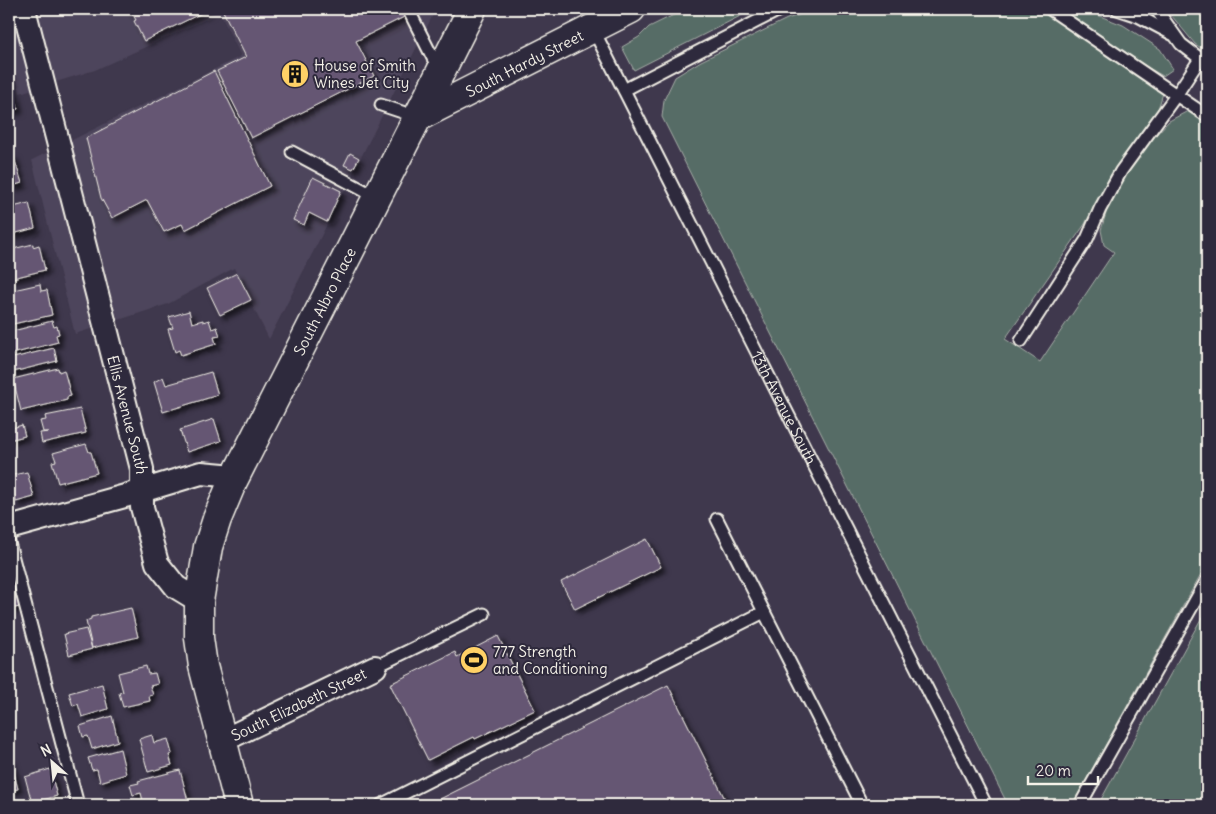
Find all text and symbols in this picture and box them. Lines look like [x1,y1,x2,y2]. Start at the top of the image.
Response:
street label: South Hardy Street [462,26,586,101]
place label: House of Smith Wines Jet City [314,56,416,92]
building icon: House of Smith Wines Jet City [280,59,310,89]
street label: South Albro Place [289,244,360,358]
street label: 13th Avenue South [748,347,821,468]
street label: Ellis Avenue South [104,353,152,475]
place label: 777 Strength and Conditioning [493,642,608,678]
sports icon: 777 Strength and Conditioning [459,645,489,675]
street label: South Elizabeth Street [228,663,369,745]
north arrow [28,736,78,786]
text: N [38,740,54,761]
scale bar [1028,754,1098,786]
text: 20 m [1036,761,1071,780]

